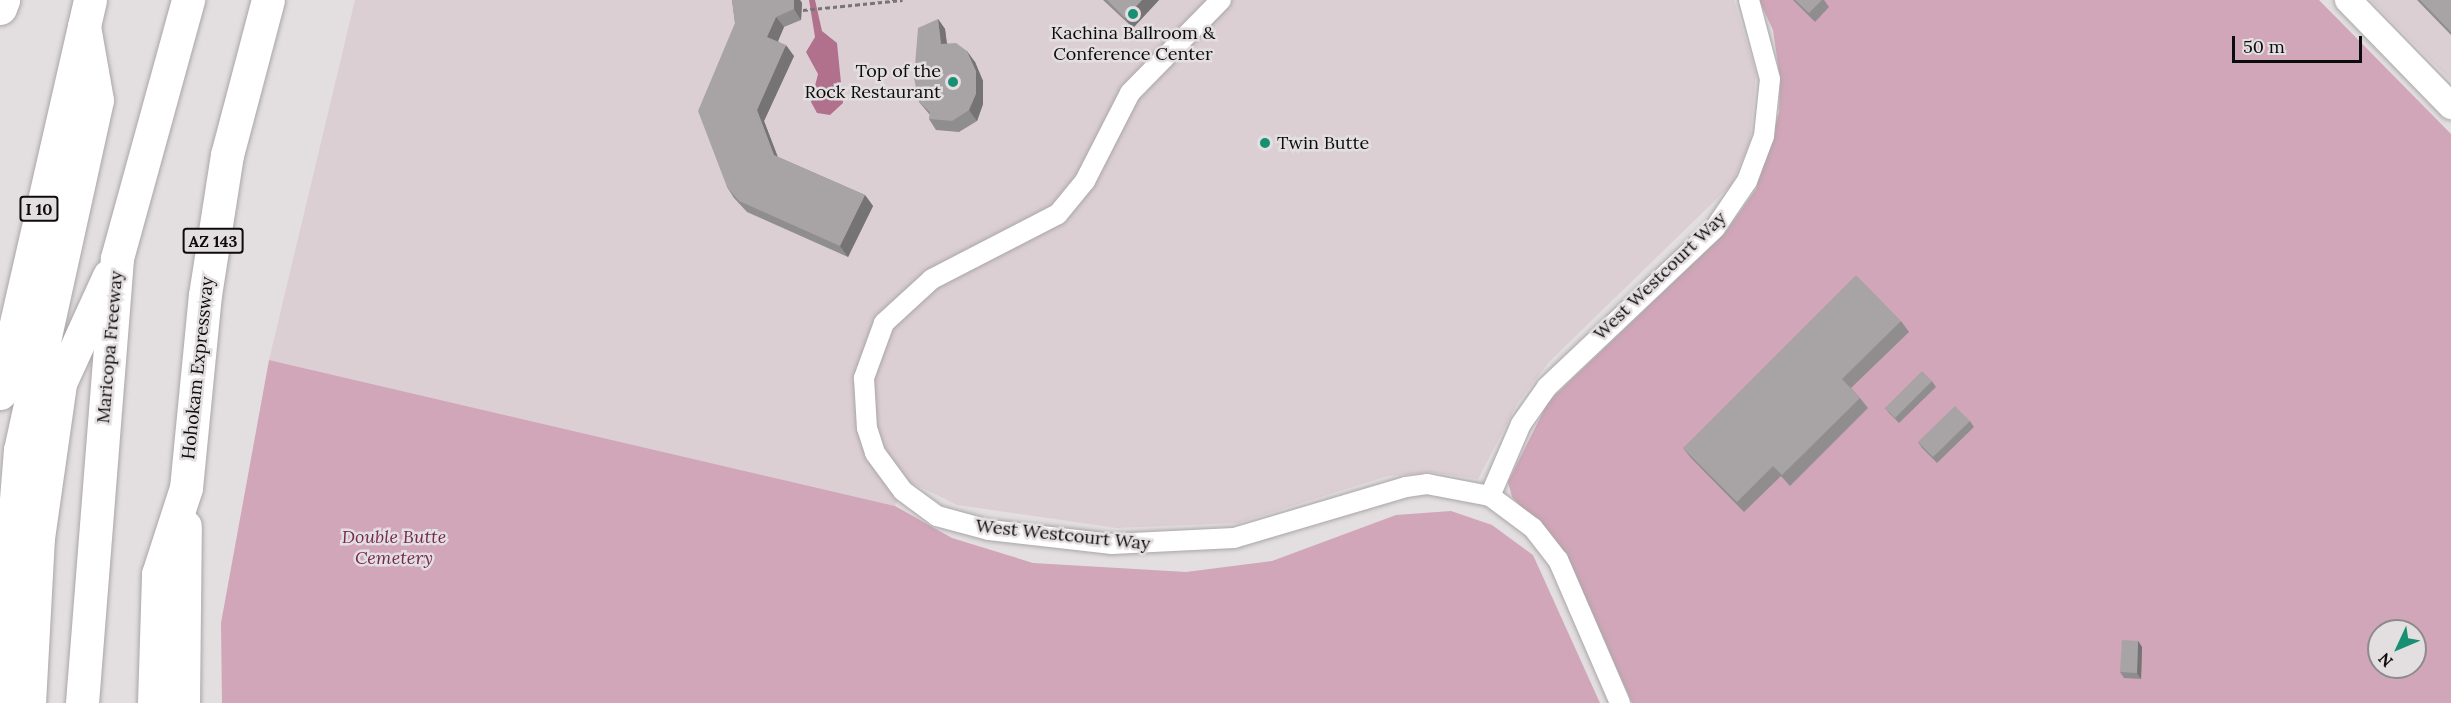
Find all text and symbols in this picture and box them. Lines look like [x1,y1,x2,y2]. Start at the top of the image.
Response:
marker: Kachina Ballroom & Conference Center [1126,7,1140,21]
place label: Kachina Ballroom & Conference Center [1051,23,1215,66]
scale bar [2235,24,2366,62]
text: 50 m [2243,35,2285,58]
place label: Top of the Rock Restaurant [804,61,941,104]
marker: Top of the Rock Restaurant [946,75,960,89]
place label: Twin Butte [1277,132,1369,154]
marker: Twin Butte [1258,136,1272,150]
road number: I 10 [18,196,60,222]
street label: West Westcourt Way [1589,207,1731,345]
road number: AZ 143 [182,228,244,254]
street label: Maricopa Freeway [93,270,127,424]
street label: Hohokam Expressway [178,276,218,460]
street label: West Westcourt Way [975,515,1151,555]
park label: Double Butte Cemetery [342,527,446,570]
north arrow [2367,619,2427,679]
text: N [2374,649,2397,672]

